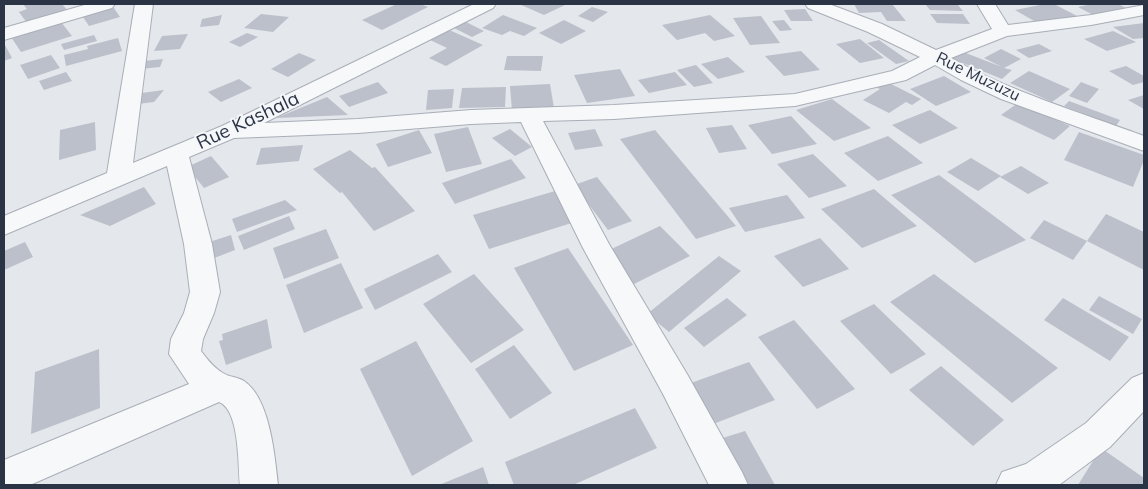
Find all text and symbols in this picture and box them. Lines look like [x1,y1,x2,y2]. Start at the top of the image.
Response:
street label: Rue Muzuzu [933,48,1023,106]
street label: Rue Kashala [193,87,303,155]

